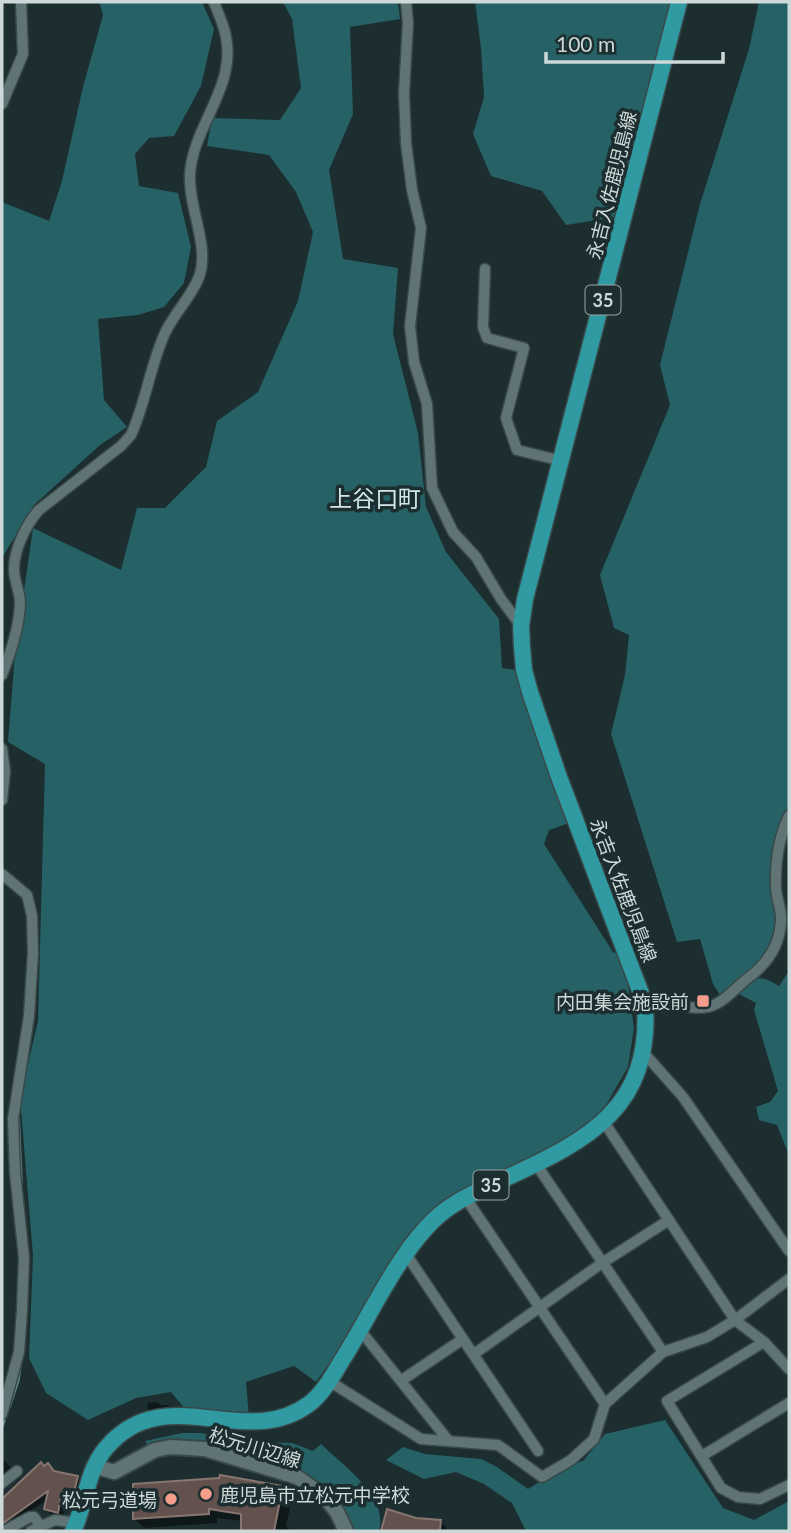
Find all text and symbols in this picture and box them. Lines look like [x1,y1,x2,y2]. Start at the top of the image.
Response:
scale bar [546,21,723,65]
text: 100 m [556,31,615,56]
street label: 永吉入佐鹿児島線 [581,108,641,262]
road number: 35 [586,286,620,314]
district label: 上谷口町 [329,484,421,512]
street label: 永吉入佐鹿児島線 [586,815,662,965]
place label: 内田集会施設前 [556,990,689,1013]
marker: 内田集会施設前 [695,993,711,1009]
road number: 35 [474,1170,508,1200]
street label: 松元川辺線 [206,1422,304,1472]
place label: 鹿児島市立松元中学校 [220,1483,410,1506]
marker: 鹿児島市立松元中学校 [198,1486,214,1502]
place label: 松元弓道場 [62,1488,157,1511]
marker: 松元弓道場 [163,1491,179,1507]

